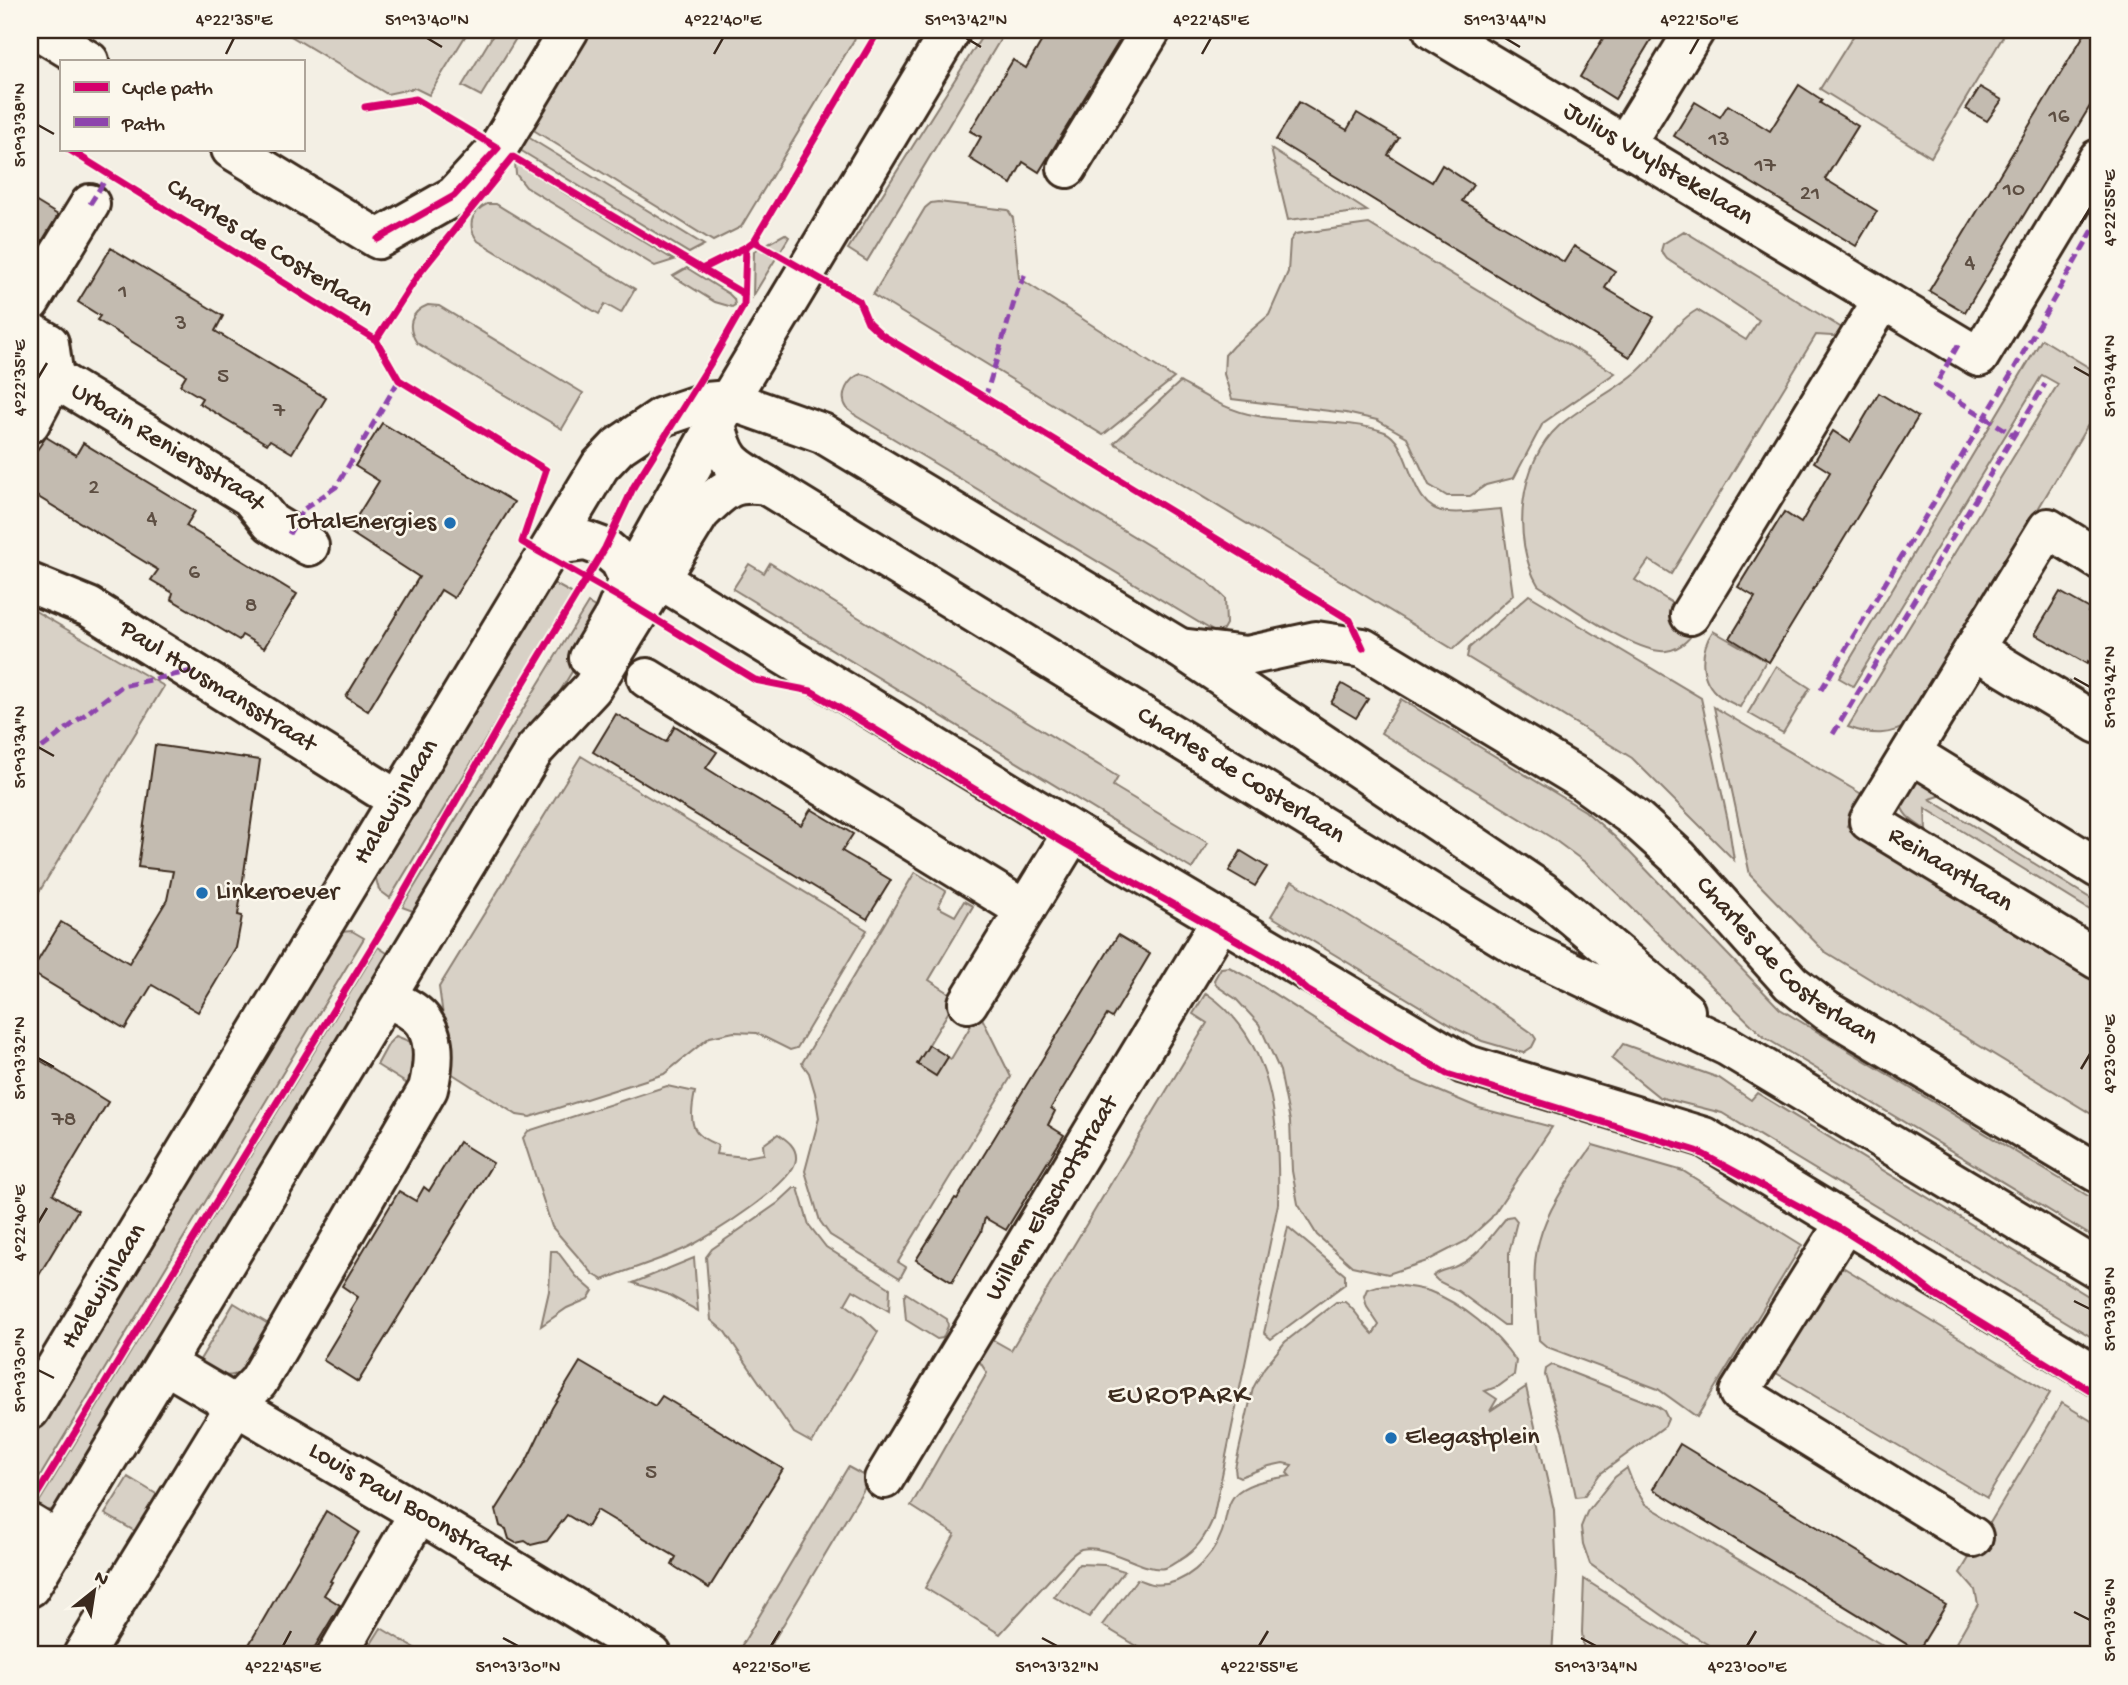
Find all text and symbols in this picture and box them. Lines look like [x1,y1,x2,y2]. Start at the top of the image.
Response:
text: 4°22'35"E [196,11,273,32]
text: 51°13'40"N [385,11,469,32]
text: 4°22'40"E [685,11,762,32]
text: 51°13'42"N [925,11,1007,32]
text: 4°22'45"E [1173,11,1250,32]
text: 51°13'44"N [1464,11,1546,32]
text: 4°22'50"E [1660,11,1738,32]
legend [60,60,304,150]
text: Cycle path [122,78,213,103]
text: 51°13'38"N [11,83,32,167]
street label: Julius Vuylstekelaan [1557,96,1759,234]
house number: 16 [2048,104,2070,131]
text: Path [121,114,165,139]
house number: 13 [1707,127,1730,154]
house number: 17 [1753,153,1777,180]
text: 4°22'55"E [2101,169,2122,246]
street label: Charles de Costerlaan [160,173,379,326]
house number: 10 [2002,177,2025,204]
house number: 21 [1800,181,1820,208]
house number: 4 [1965,250,1976,277]
house number: 1 [117,279,128,306]
house number: 3 [174,311,187,338]
text: 51°13'44"N [2101,335,2122,417]
text: 4°22'35"E [11,339,32,416]
house number: 5 [217,364,229,391]
street label: Urbain Reniersstraat [64,376,273,520]
house number: 7 [272,398,286,425]
house number: 2 [88,475,100,502]
house number: 4 [147,506,158,533]
place label: TotalEnergies [285,508,437,539]
marker: TotalEnergies [442,515,458,531]
house number: 6 [188,560,200,587]
house number: 8 [245,593,257,620]
street label: Paul Housmansstraat [112,613,324,762]
text: 51°13'42"N [2101,646,2122,728]
street label: Charles de Costerlaan [1130,700,1351,852]
text: 51°13'34"N [11,705,32,789]
street label: Halewijnlaan [347,733,447,871]
street label: Reinaartlaan [1882,820,2019,920]
street label: Charles de Costerlaan [1688,870,1884,1053]
place label: Linkeroever [216,878,342,909]
marker: Linkeroever [194,885,210,901]
text: 4°23'00"E [2101,1014,2122,1093]
text: 51°13'32"N [11,1016,32,1100]
street label: Willem Elsschotstraat [979,1089,1128,1307]
house number: 78 [51,1107,76,1134]
text: 4°22'40"E [11,1184,32,1261]
street label: Halewijnlaan [55,1218,155,1355]
text: 51°13'38"N [2101,1267,2122,1351]
text: 51°13'30"N [11,1328,32,1412]
district label: EUROPARK [1107,1380,1251,1413]
place label: Elegastplein [1405,1423,1540,1454]
marker: Elegastplein [1383,1430,1399,1446]
street label: Louis Paul Boonstraat [302,1436,519,1582]
house number: 5 [645,1460,657,1487]
north arrow [60,1556,130,1626]
text: N [90,1566,112,1592]
text: 51°13'36"N [2101,1578,2122,1662]
text: 4°22'45"E [245,1658,322,1679]
text: 51°13'30"N [476,1658,560,1679]
text: 4°22'50"E [732,1658,810,1679]
text: 51°13'32"N [1015,1658,1099,1679]
text: 4°22'55"E [1221,1658,1298,1679]
text: 51°13'34"N [1554,1658,1638,1679]
text: 4°23'00"E [1708,1658,1787,1679]

